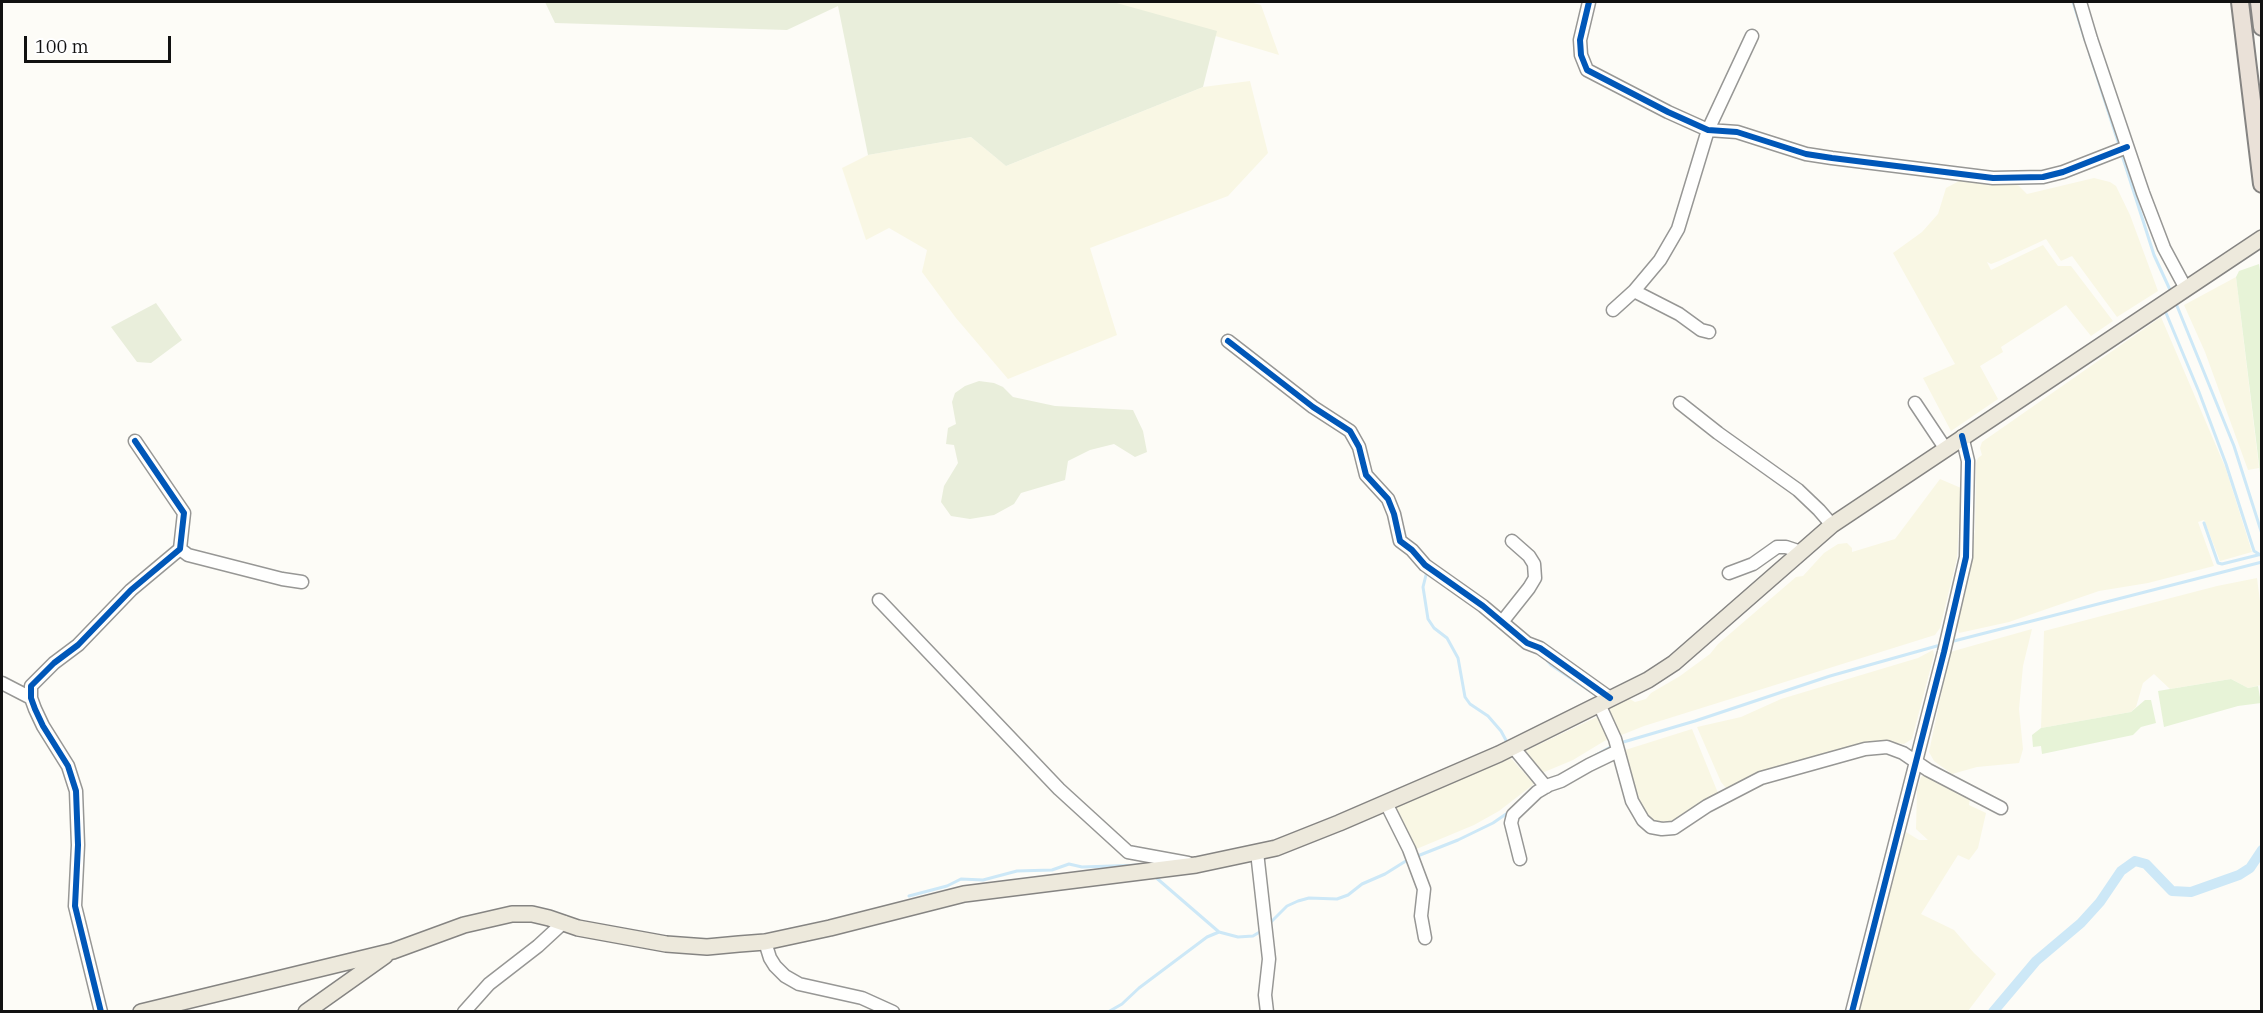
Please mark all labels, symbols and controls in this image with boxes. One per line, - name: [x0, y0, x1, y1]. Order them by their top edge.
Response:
- scale bar: [27, 24, 174, 62]
- text: 100 m: [35, 35, 89, 58]

